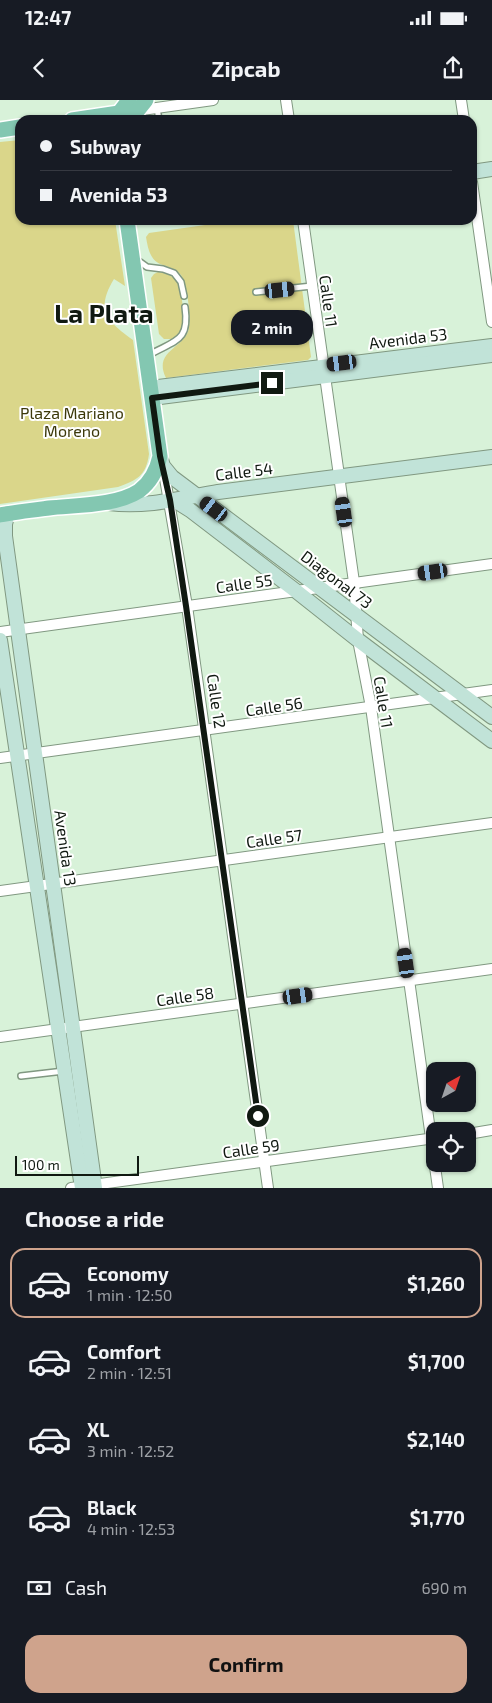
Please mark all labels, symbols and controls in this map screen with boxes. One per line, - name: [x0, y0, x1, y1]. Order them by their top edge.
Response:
- text: 12:47: [25, 6, 71, 29]
- icon: back: [25, 54, 53, 82]
- icon: share: [439, 54, 467, 82]
- text: Zipcab: [212, 55, 280, 81]
- text: Subway: [70, 135, 141, 158]
- text: Avenida 53: [70, 183, 168, 206]
- street label: Calle 11: [316, 274, 342, 328]
- car: [264, 281, 295, 299]
- district label: La Plata: [54, 297, 154, 328]
- callout: 2 min: [231, 310, 313, 346]
- text: 2 min: [252, 318, 292, 337]
- street label: Avenida 53: [368, 324, 448, 352]
- car: [326, 354, 357, 372]
- route end: [261, 372, 283, 394]
- park label: Plaza Mariano Moreno: [20, 403, 124, 440]
- street label: Calle 54: [214, 458, 274, 484]
- car: [197, 494, 230, 524]
- car: [334, 496, 353, 528]
- street label: Diagonal 73: [298, 546, 376, 612]
- car: [417, 562, 448, 582]
- street label: Calle 55: [215, 570, 273, 596]
- street label: Calle 12: [204, 672, 230, 730]
- street label: Calle 11: [371, 675, 397, 729]
- street label: Calle 56: [244, 693, 304, 719]
- street label: Avenida 13: [51, 809, 81, 887]
- street label: Calle 57: [245, 825, 303, 851]
- car: [396, 947, 415, 979]
- street label: Calle 58: [155, 983, 215, 1009]
- car: [282, 986, 313, 1006]
- north arrow: [426, 1062, 476, 1112]
- map controls: [426, 1062, 476, 1172]
- route start: [247, 1105, 269, 1127]
- button: locate: [426, 1122, 476, 1172]
- street label: Calle 59: [221, 1135, 281, 1161]
- scale bar: [15, 1153, 139, 1176]
- text: 100 m: [22, 1156, 60, 1173]
- text: Choose a ride: [25, 1205, 164, 1231]
- icon: car: [27, 1261, 72, 1306]
- text: Economy: [87, 1262, 169, 1285]
- text: $1,260: [407, 1272, 465, 1295]
- text: 1 min · 12:50: [87, 1285, 173, 1304]
- icon: car: [27, 1339, 72, 1384]
- text: Comfort: [87, 1340, 161, 1363]
- text: $1,700: [408, 1350, 465, 1373]
- text: 2 min · 12:51: [87, 1363, 172, 1382]
- icon: car: [27, 1417, 72, 1462]
- text: XL: [87, 1418, 109, 1441]
- text: $2,140: [407, 1428, 465, 1451]
- text: 3 min · 12:52: [87, 1441, 174, 1460]
- icon: car: [27, 1495, 72, 1540]
- text: Black: [87, 1496, 137, 1519]
- text: $1,770: [410, 1506, 465, 1529]
- text: 4 min · 12:53: [87, 1519, 175, 1538]
- icon: cash: [25, 1574, 53, 1602]
- text: Cash: [65, 1576, 107, 1599]
- text: 690 m: [421, 1578, 467, 1597]
- button: Confirm: [25, 1635, 467, 1693]

